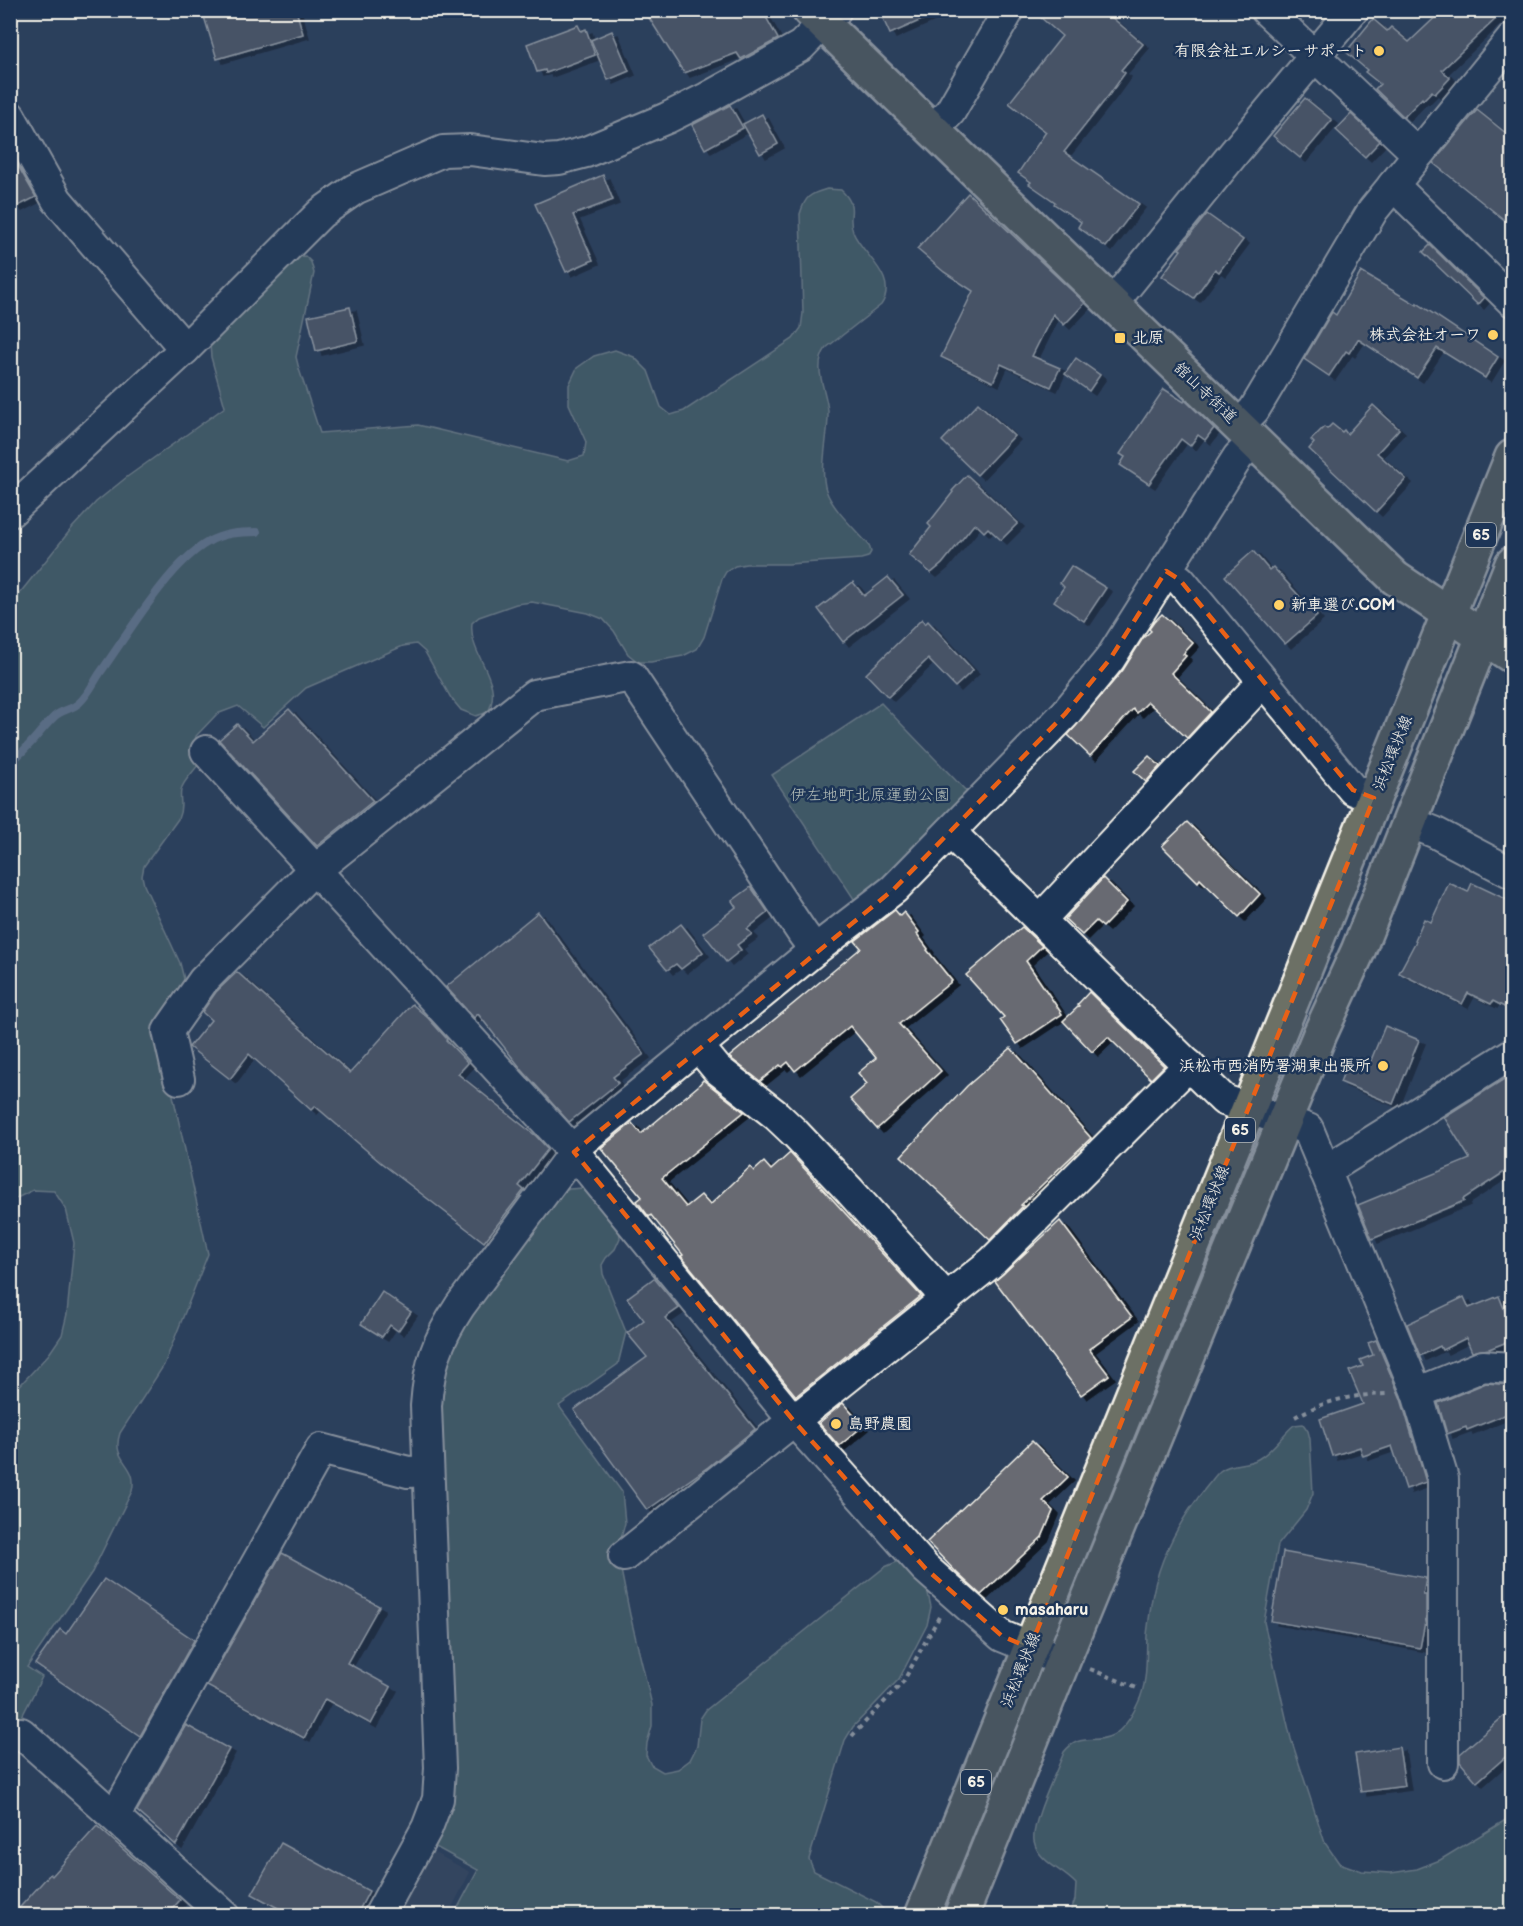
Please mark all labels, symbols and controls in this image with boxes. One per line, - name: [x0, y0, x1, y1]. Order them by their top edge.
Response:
- place label: 有限会社エルシーサポート: [1174, 42, 1367, 61]
- marker: 有限会社エルシーサポート: [1372, 44, 1386, 58]
- place label: 株式会社オーワ: [1369, 326, 1481, 345]
- marker: 株式会社オーワ: [1486, 328, 1500, 342]
- place label: 北原: [1132, 329, 1164, 348]
- marker: 北原: [1113, 331, 1127, 345]
- street label: 舘山寺街道: [1170, 358, 1240, 428]
- road number: 65: [1466, 523, 1496, 547]
- place label: 新車選び.COM: [1291, 596, 1395, 615]
- marker: 新車選び.COM: [1272, 598, 1286, 612]
- street label: 浜松環状線: [1369, 712, 1417, 794]
- park label: 伊左地町北原運動公園: [790, 786, 950, 805]
- place label: 浜松市西消防署湖東出張所: [1179, 1057, 1371, 1076]
- marker: 浜松市西消防署湖東出張所: [1376, 1059, 1390, 1073]
- road number: 65: [1225, 1118, 1255, 1142]
- street label: 浜松環状線: [1186, 1162, 1234, 1244]
- place label: 島野農園: [848, 1415, 912, 1434]
- marker: 島野農園: [829, 1417, 843, 1431]
- place label: masaharu: [1015, 1601, 1088, 1620]
- marker: masaharu: [996, 1603, 1010, 1617]
- street label: 浜松環状線: [997, 1629, 1045, 1711]
- road number: 65: [961, 1770, 991, 1794]

